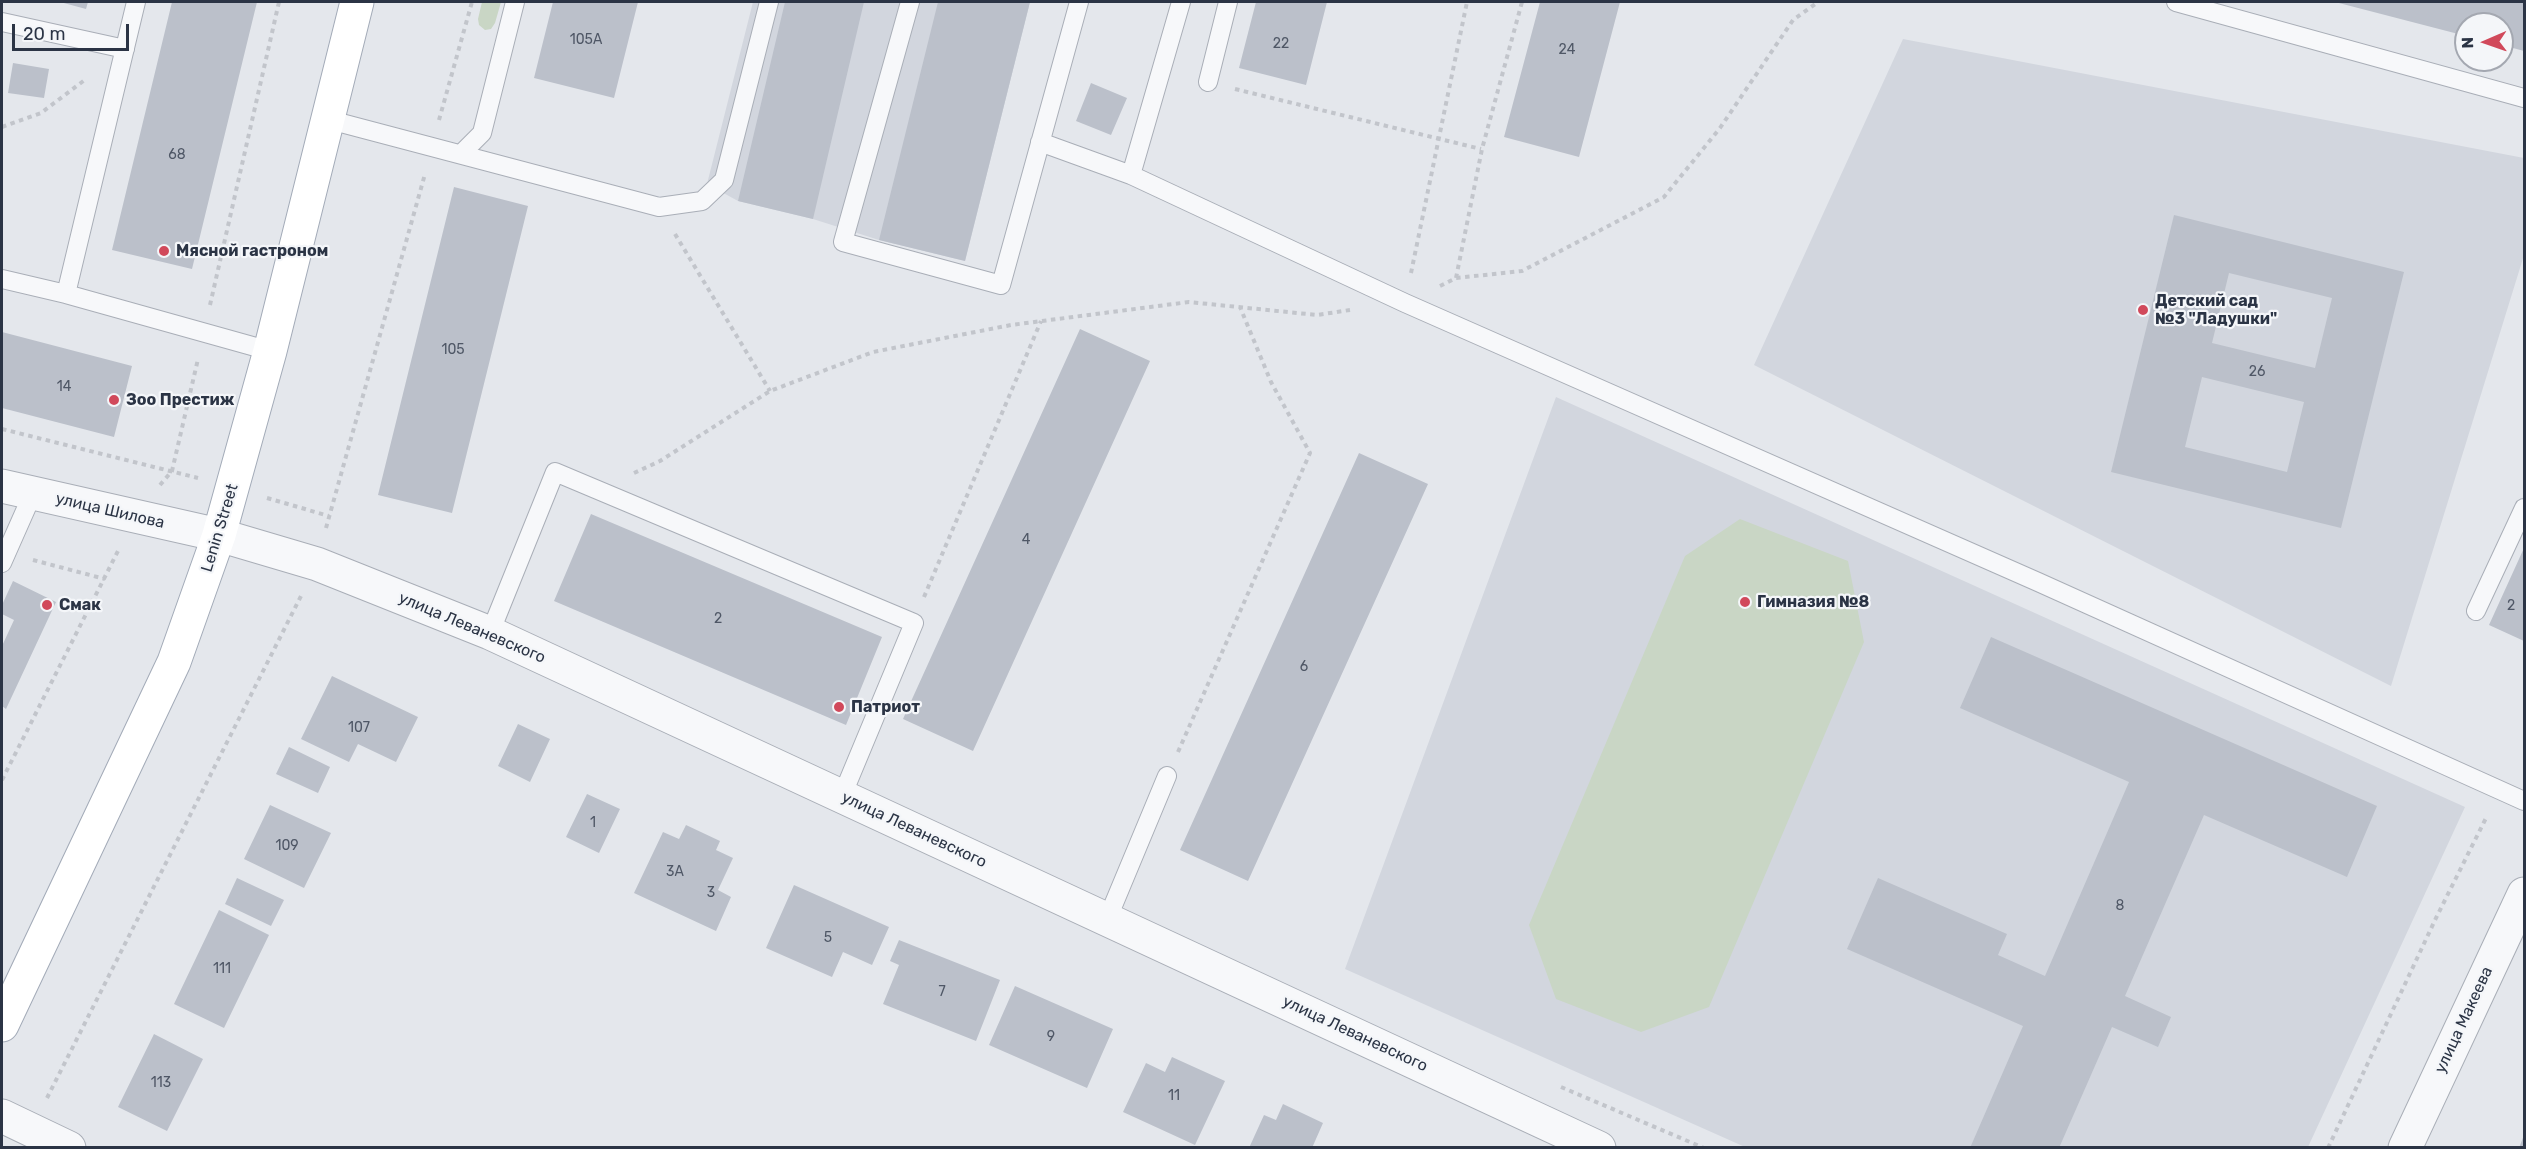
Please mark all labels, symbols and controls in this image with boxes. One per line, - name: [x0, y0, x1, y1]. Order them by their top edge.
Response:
- scale bar: [15, 12, 132, 50]
- north arrow: [2454, 12, 2514, 72]
- text: 20 m: [23, 23, 65, 45]
- house number: 105А: [570, 32, 602, 48]
- house number: 22: [1273, 36, 1289, 52]
- text: N: [2458, 36, 2477, 49]
- house number: 24: [1559, 42, 1575, 58]
- house number: 68: [168, 147, 186, 163]
- place label: Мясной гастроном: [176, 241, 328, 261]
- marker: Мясной гастроном: [157, 244, 171, 258]
- place label: Детский сад №3 "Ладушки": [2155, 291, 2277, 329]
- marker: Детский сад №3 "Ладушки": [2136, 303, 2150, 317]
- house number: 105: [441, 342, 465, 358]
- house number: 26: [2249, 364, 2265, 380]
- house number: 14: [57, 379, 71, 395]
- place label: Зоо Престиж: [126, 390, 234, 410]
- marker: Зоо Престиж: [107, 393, 121, 407]
- street label: Lenin Street: [197, 482, 243, 574]
- street label: улица Шилова: [54, 489, 166, 533]
- house number: 4: [1022, 532, 1030, 548]
- street label: улица Леваневского: [396, 588, 548, 668]
- place label: Гимназия №8: [1757, 592, 1869, 612]
- place label: Смак: [59, 595, 101, 615]
- marker: Гимназия №8: [1738, 595, 1752, 609]
- marker: Смак: [40, 598, 54, 612]
- house number: 2: [2507, 598, 2515, 614]
- house number: 2: [714, 611, 722, 627]
- house number: 6: [1300, 659, 1308, 675]
- place label: Патриот: [851, 697, 920, 717]
- marker: Патриот: [832, 700, 846, 714]
- house number: 107: [348, 720, 370, 736]
- street label: улица Леваневского: [838, 788, 990, 872]
- house number: 1: [590, 815, 596, 831]
- house number: 109: [275, 838, 299, 854]
- house number: 3А: [666, 864, 684, 880]
- house number: 3: [707, 885, 715, 901]
- house number: 8: [2116, 898, 2124, 914]
- house number: 5: [824, 930, 832, 946]
- house number: 111: [213, 961, 231, 977]
- street label: улица Макеева: [2431, 964, 2497, 1076]
- house number: 7: [938, 984, 946, 1000]
- street label: улица Леваневского: [1279, 992, 1431, 1076]
- house number: 9: [1047, 1029, 1055, 1045]
- house number: 113: [151, 1075, 171, 1091]
- house number: 11: [1168, 1088, 1180, 1104]

